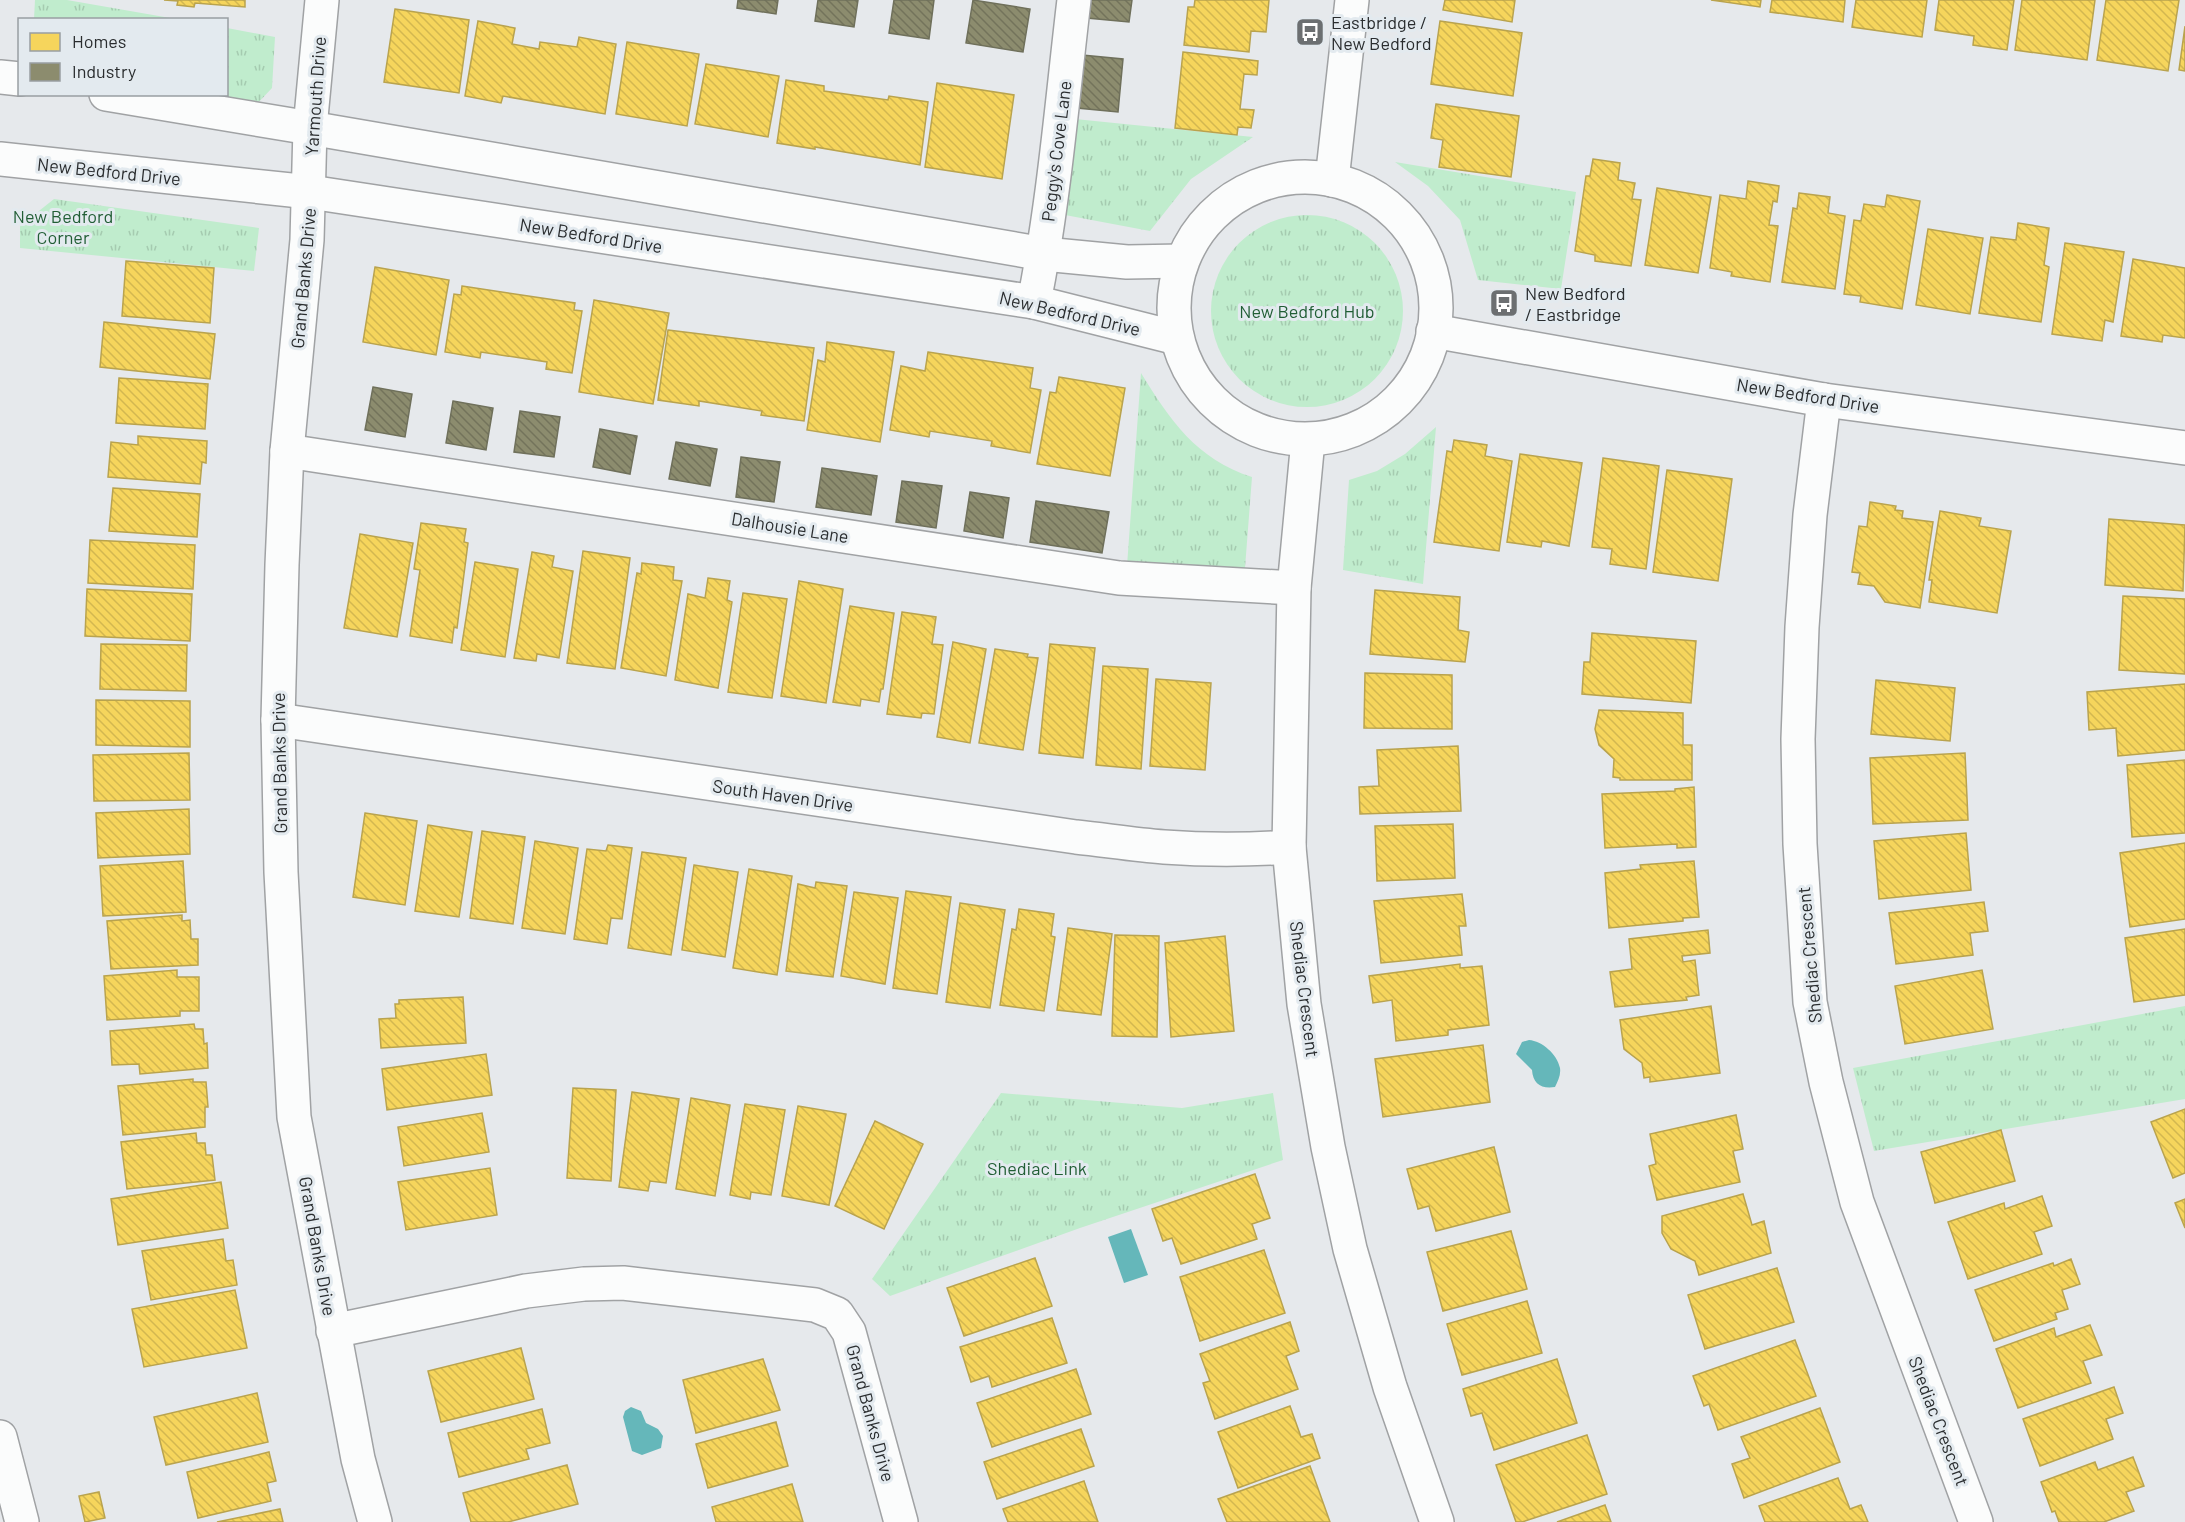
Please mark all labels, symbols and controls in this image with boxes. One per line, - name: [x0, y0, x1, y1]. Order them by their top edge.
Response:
- place label: Eastbridge / New Bedford: [1331, 11, 1431, 54]
- bus stop icon: Eastbridge / New Bedford: [1294, 16, 1326, 48]
- legend: [18, 18, 228, 96]
- text: Homes: [72, 30, 126, 52]
- street label: Yarmouth Drive: [300, 36, 330, 156]
- text: Industry: [72, 60, 136, 82]
- street label: Peggy's Cove Lane: [1036, 79, 1076, 223]
- street label: New Bedford Drive: [36, 153, 182, 189]
- park label: New Bedford Corner: [13, 205, 113, 248]
- street label: Grand Banks Drive: [286, 207, 320, 349]
- street label: New Bedford Drive: [518, 213, 664, 257]
- place label: New Bedford / Eastbridge: [1525, 282, 1625, 325]
- street label: New Bedford Drive: [997, 286, 1143, 340]
- bus stop icon: New Bedford / Eastbridge: [1488, 287, 1520, 319]
- park label: New Bedford Hub: [1239, 300, 1375, 322]
- street label: New Bedford Drive: [1735, 373, 1881, 417]
- street label: Dalhousie Lane: [730, 507, 850, 547]
- street label: Grand Banks Drive: [267, 692, 291, 834]
- street label: South Haven Drive: [711, 774, 855, 816]
- street label: Shediac Crescent: [1792, 886, 1826, 1024]
- street label: Shediac Crescent: [1286, 920, 1324, 1058]
- park label: Shediac Link: [987, 1157, 1087, 1179]
- street label: Grand Banks Drive: [295, 1175, 341, 1317]
- street label: Grand Banks Drive: [842, 1342, 900, 1484]
- street label: Shediac Crescent: [1904, 1353, 1974, 1489]

